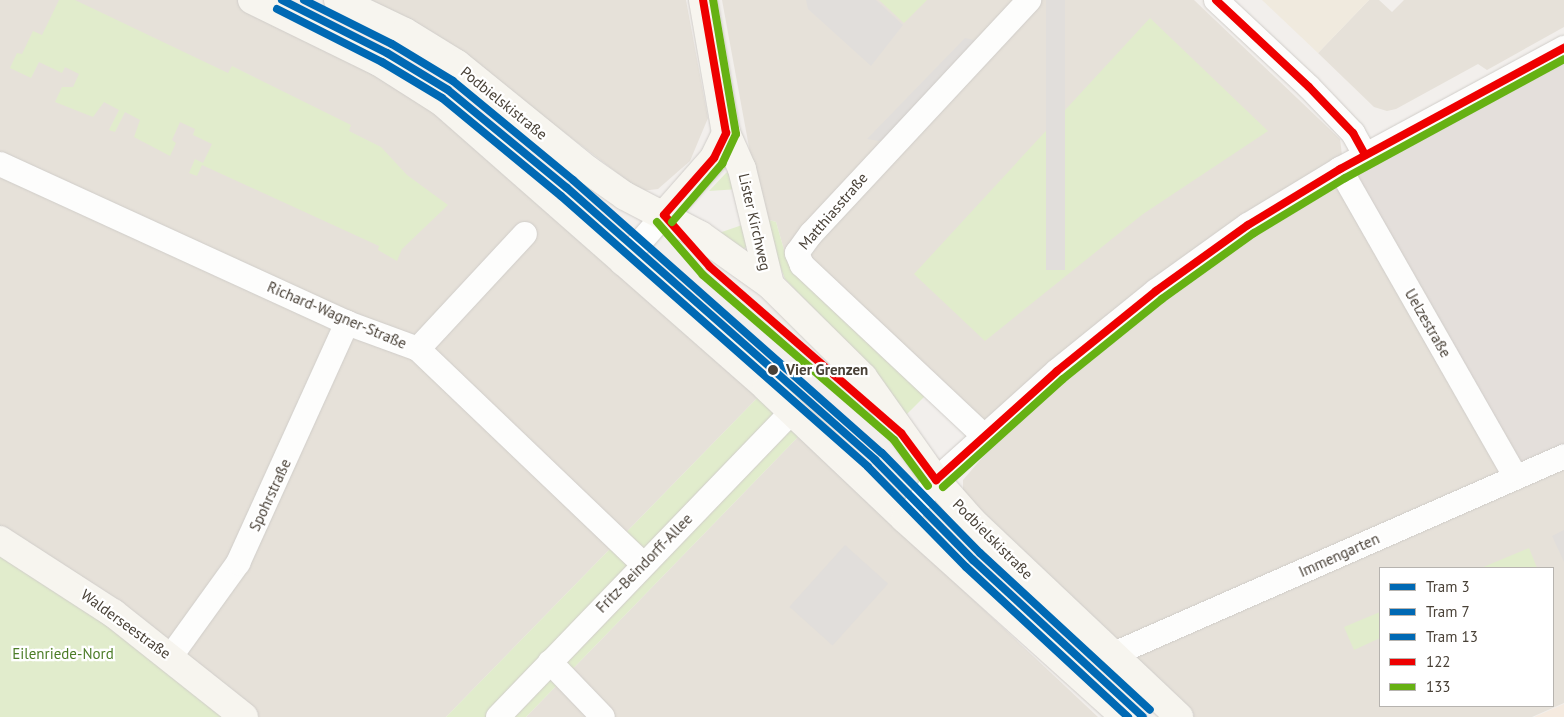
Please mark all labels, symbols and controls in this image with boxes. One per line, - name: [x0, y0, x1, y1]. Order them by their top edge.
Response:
- street label: Podbielskistraße: [457, 63, 551, 143]
- street label: Matthiasstraße: [795, 169, 871, 253]
- street label: Lister Kirchweg: [735, 172, 775, 272]
- street label: Richard-Wagner-Straße: [265, 277, 409, 353]
- street label: Uelzestraße: [1401, 285, 1455, 361]
- marker: Vier Grenzen: [764, 361, 782, 379]
- place label: Vier Grenzen: [786, 361, 868, 379]
- street label: Spohrstraße: [245, 456, 295, 534]
- street label: Podbielskistraße: [949, 495, 1037, 583]
- street label: Fritz-Beindorff-Allee: [592, 510, 696, 616]
- street label: Immengarten: [1296, 529, 1382, 581]
- legend: [1379, 567, 1554, 707]
- text: Tram 3: [1426, 577, 1470, 596]
- street label: Walderseestraße: [78, 585, 174, 663]
- text: Tram 7: [1426, 602, 1470, 621]
- text: Tram 13: [1426, 627, 1478, 646]
- park label: Eilenriede-Nord: [12, 645, 114, 663]
- text: 122: [1426, 652, 1451, 671]
- text: 133: [1426, 677, 1451, 696]

